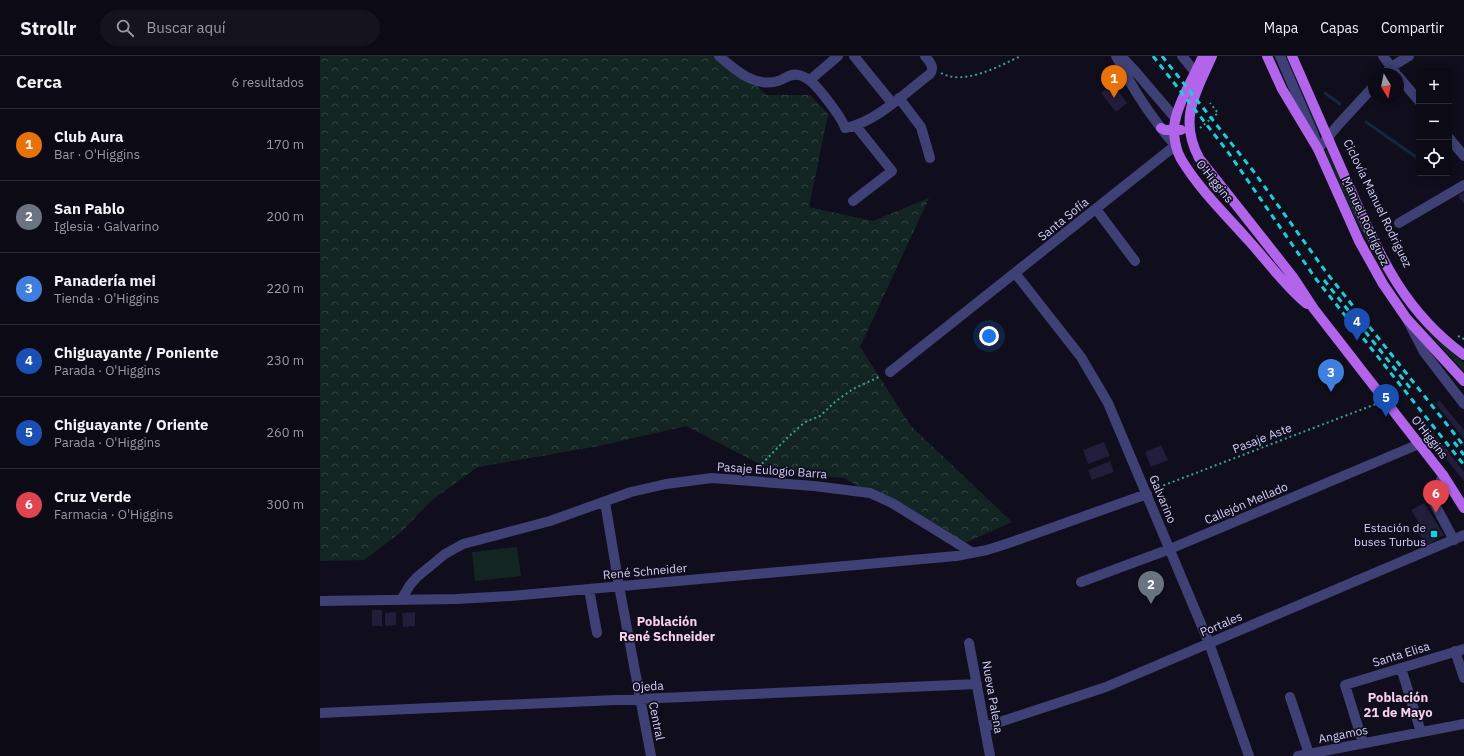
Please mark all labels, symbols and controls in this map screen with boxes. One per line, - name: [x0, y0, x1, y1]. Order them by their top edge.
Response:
- search box: [100, 10, 380, 46]
- text: Strollr: [20, 16, 76, 40]
- icon: search: [114, 17, 136, 39]
- text: Buscar aquí: [146, 18, 226, 37]
- text: Mapa: [1264, 19, 1298, 37]
- text: Capas: [1320, 19, 1359, 37]
- text: Compartir: [1381, 19, 1444, 37]
- pin: 1: [1101, 65, 1127, 98]
- north arrow: [1368, 68, 1404, 104]
- map controls: [1416, 68, 1452, 176]
- button: +: [1416, 68, 1452, 104]
- text: Cerca: [16, 71, 62, 93]
- text: 6 resultados: [231, 74, 304, 91]
- button: −: [1416, 104, 1452, 140]
- text: Club Aura: [54, 127, 124, 146]
- text: 1: [25, 136, 33, 153]
- text: 170 m: [266, 136, 304, 153]
- street label: Ciclovía Manuel Rodriguez: [1340, 136, 1416, 270]
- button: locate: [1416, 140, 1452, 176]
- text: Bar · O'Higgins: [54, 146, 140, 163]
- street label: O'Higgins: [1193, 156, 1237, 206]
- street label: Manuel Rodríguez: [1339, 174, 1393, 268]
- street label: Santa Sofía: [1035, 194, 1092, 244]
- text: San Pablo: [54, 199, 125, 218]
- text: 2: [25, 208, 33, 225]
- text: 200 m: [266, 208, 304, 225]
- text: Iglesia · Galvarino: [54, 218, 159, 235]
- text: Panadería mei: [54, 271, 156, 290]
- text: 3: [25, 280, 33, 297]
- text: 220 m: [266, 280, 304, 297]
- text: Tienda · O'Higgins: [54, 290, 159, 307]
- pin: 4: [1344, 308, 1370, 341]
- your location: [979, 326, 999, 346]
- text: Chiguayante / Poniente: [54, 343, 219, 362]
- text: 4: [25, 352, 33, 369]
- text: 230 m: [266, 352, 304, 369]
- pin: 3: [1318, 359, 1344, 392]
- text: Parada · O'Higgins: [54, 362, 161, 379]
- pin: 5: [1373, 384, 1399, 417]
- street label: O'Higgins: [1408, 412, 1452, 462]
- text: Chiguayante / Oriente: [54, 415, 208, 434]
- street label: Pasaje Aste: [1230, 420, 1294, 456]
- text: 5: [25, 424, 33, 441]
- text: 260 m: [266, 424, 304, 441]
- text: Parada · O'Higgins: [54, 434, 161, 451]
- street label: Pasaje Eulogio Barra: [716, 459, 828, 481]
- street label: Galvarino: [1146, 473, 1180, 526]
- street label: Callejón Mellado: [1202, 479, 1290, 527]
- pin: 6: [1423, 480, 1449, 513]
- text: Cruz Verde: [54, 487, 131, 506]
- text: 6: [25, 496, 33, 513]
- text: 300 m: [266, 496, 304, 513]
- text: Farmacia · O'Higgins: [54, 506, 173, 523]
- place label: Estación de buses Turbus: [1354, 520, 1426, 549]
- marker: Estación de buses Turbus: [1429, 529, 1439, 539]
- street label: René Schneider: [602, 560, 688, 582]
- pin: 2: [1138, 571, 1164, 604]
- street label: Portales: [1198, 608, 1245, 640]
- district label: Población René Schneider: [619, 613, 715, 645]
- street label: Santa Elisa: [1371, 638, 1432, 670]
- street label: Nueva Palena: [979, 660, 1007, 735]
- street label: Ojeda: [632, 678, 665, 694]
- district label: Población 21 de Mayo: [1363, 689, 1433, 721]
- street label: Central: [646, 700, 668, 742]
- street label: Angamos: [1317, 722, 1369, 746]

